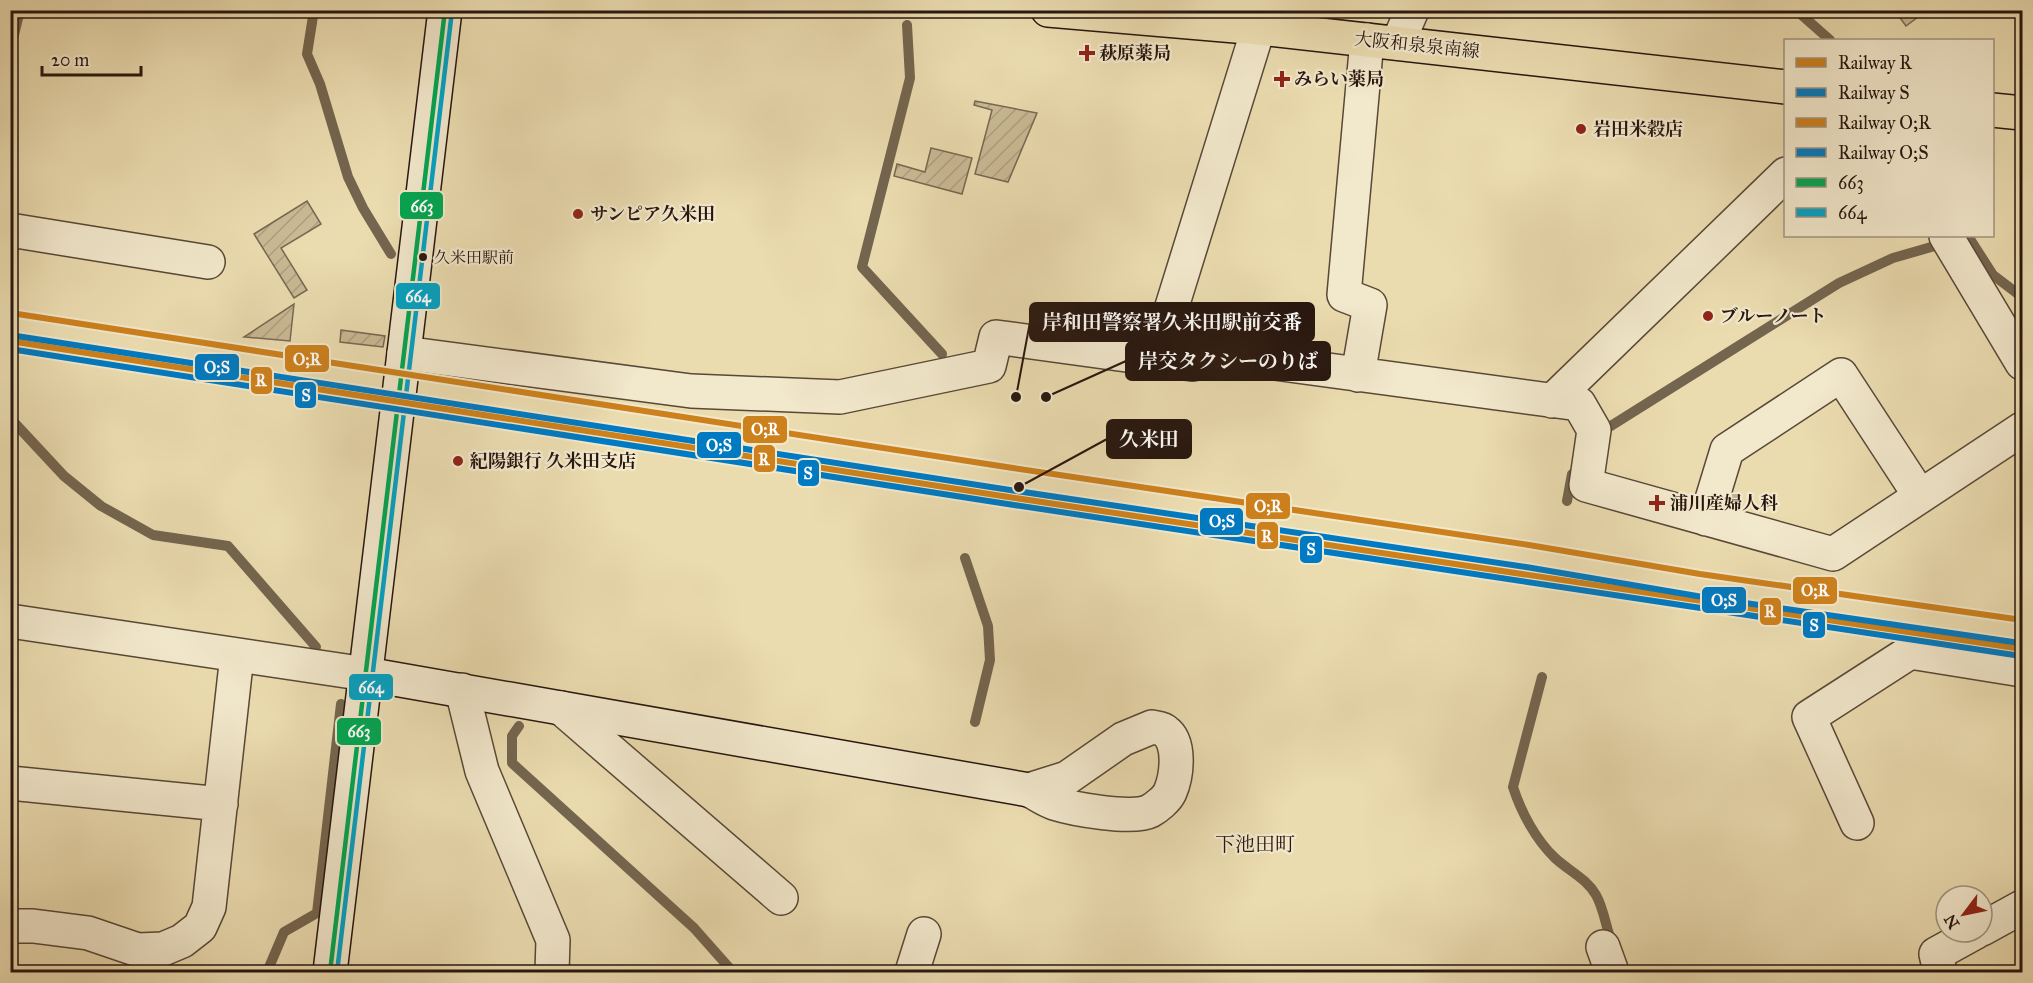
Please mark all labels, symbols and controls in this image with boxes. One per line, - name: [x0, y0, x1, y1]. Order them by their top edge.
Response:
- street label: 大阪和泉泉南線: [1353, 27, 1481, 63]
- scale bar: [42, 39, 141, 77]
- legend: [1784, 39, 1994, 237]
- place label: 萩原薬局: [1099, 42, 1171, 64]
- marker: 萩原薬局: [1080, 46, 1094, 60]
- text: 20 m: [51, 49, 89, 71]
- text: Railway R: [1838, 52, 1913, 74]
- place label: みらい薬局: [1294, 68, 1384, 90]
- marker: みらい薬局: [1275, 72, 1289, 86]
- text: Railway S: [1838, 82, 1910, 104]
- text: Railway O;R: [1838, 112, 1932, 134]
- place label: 岩田米穀店: [1593, 118, 1683, 140]
- marker: 岩田米穀店: [1574, 122, 1588, 136]
- text: Railway O;S: [1838, 142, 1928, 164]
- text: 663: [1838, 172, 1864, 194]
- line badge: 663: [399, 191, 444, 220]
- text: 663: [411, 197, 433, 217]
- text: 664: [1838, 202, 1867, 224]
- place label: サンピア久米田: [590, 203, 715, 225]
- marker: サンピア久米田: [571, 207, 585, 221]
- place label: 久米田駅前: [434, 248, 514, 267]
- marker: 久米田駅前: [417, 251, 429, 263]
- line badge: 664: [395, 282, 441, 310]
- text: 664: [405, 287, 432, 307]
- callout: 岸和田警察署久米田駅前交番: [1030, 303, 1314, 341]
- place label: ブルーノート: [1720, 305, 1826, 327]
- marker: ブルーノート: [1701, 309, 1715, 323]
- text: 岸和田警察署久米田駅前交番: [1042, 310, 1302, 334]
- callout: 岸交タクシーのりば: [1126, 342, 1330, 380]
- line badge: O;R: [284, 344, 330, 373]
- text: 岸交タクシーのりば: [1138, 349, 1318, 373]
- text: O;R: [293, 350, 322, 369]
- line badge: O;S: [194, 353, 240, 381]
- text: O;S: [204, 358, 230, 377]
- line badge: R: [250, 366, 273, 395]
- text: R: [255, 371, 267, 390]
- line badge: S: [294, 381, 317, 409]
- text: S: [301, 386, 311, 405]
- line badge: O;R: [742, 415, 788, 444]
- text: O;R: [751, 420, 780, 439]
- callout: 久米田: [1107, 420, 1191, 458]
- text: 久米田: [1119, 427, 1179, 451]
- line badge: O;S: [696, 431, 742, 459]
- text: O;S: [706, 436, 732, 455]
- line badge: R: [753, 444, 776, 473]
- place label: 紀陽銀行 久米田支店: [470, 450, 636, 472]
- text: R: [758, 450, 770, 469]
- marker: 紀陽銀行 久米田支店: [451, 454, 465, 468]
- line badge: S: [797, 459, 820, 487]
- text: S: [803, 464, 813, 483]
- line badge: O;R: [1245, 492, 1291, 520]
- place label: 浦川産婦人科: [1670, 492, 1778, 514]
- marker: 浦川産婦人科: [1648, 494, 1666, 512]
- text: O;R: [1254, 497, 1283, 516]
- line badge: O;S: [1199, 507, 1244, 536]
- text: O;S: [1209, 512, 1235, 531]
- line badge: R: [1256, 521, 1279, 550]
- text: R: [1261, 527, 1273, 546]
- line badge: S: [1299, 535, 1323, 564]
- text: S: [1306, 540, 1316, 559]
- line badge: O;R: [1792, 576, 1838, 605]
- text: O;R: [1801, 581, 1830, 600]
- line badge: O;S: [1701, 586, 1747, 614]
- text: O;S: [1711, 591, 1737, 610]
- line badge: R: [1759, 597, 1782, 626]
- text: R: [1764, 602, 1776, 621]
- line badge: S: [1802, 611, 1826, 639]
- text: S: [1809, 616, 1819, 635]
- line badge: 664: [348, 673, 394, 701]
- text: 664: [358, 678, 385, 698]
- line badge: 663: [336, 717, 382, 746]
- text: 663: [348, 722, 370, 742]
- district label: 下池田町: [1215, 832, 1295, 856]
- north arrow: [1934, 884, 1994, 944]
- text: N: [1940, 911, 1963, 932]

